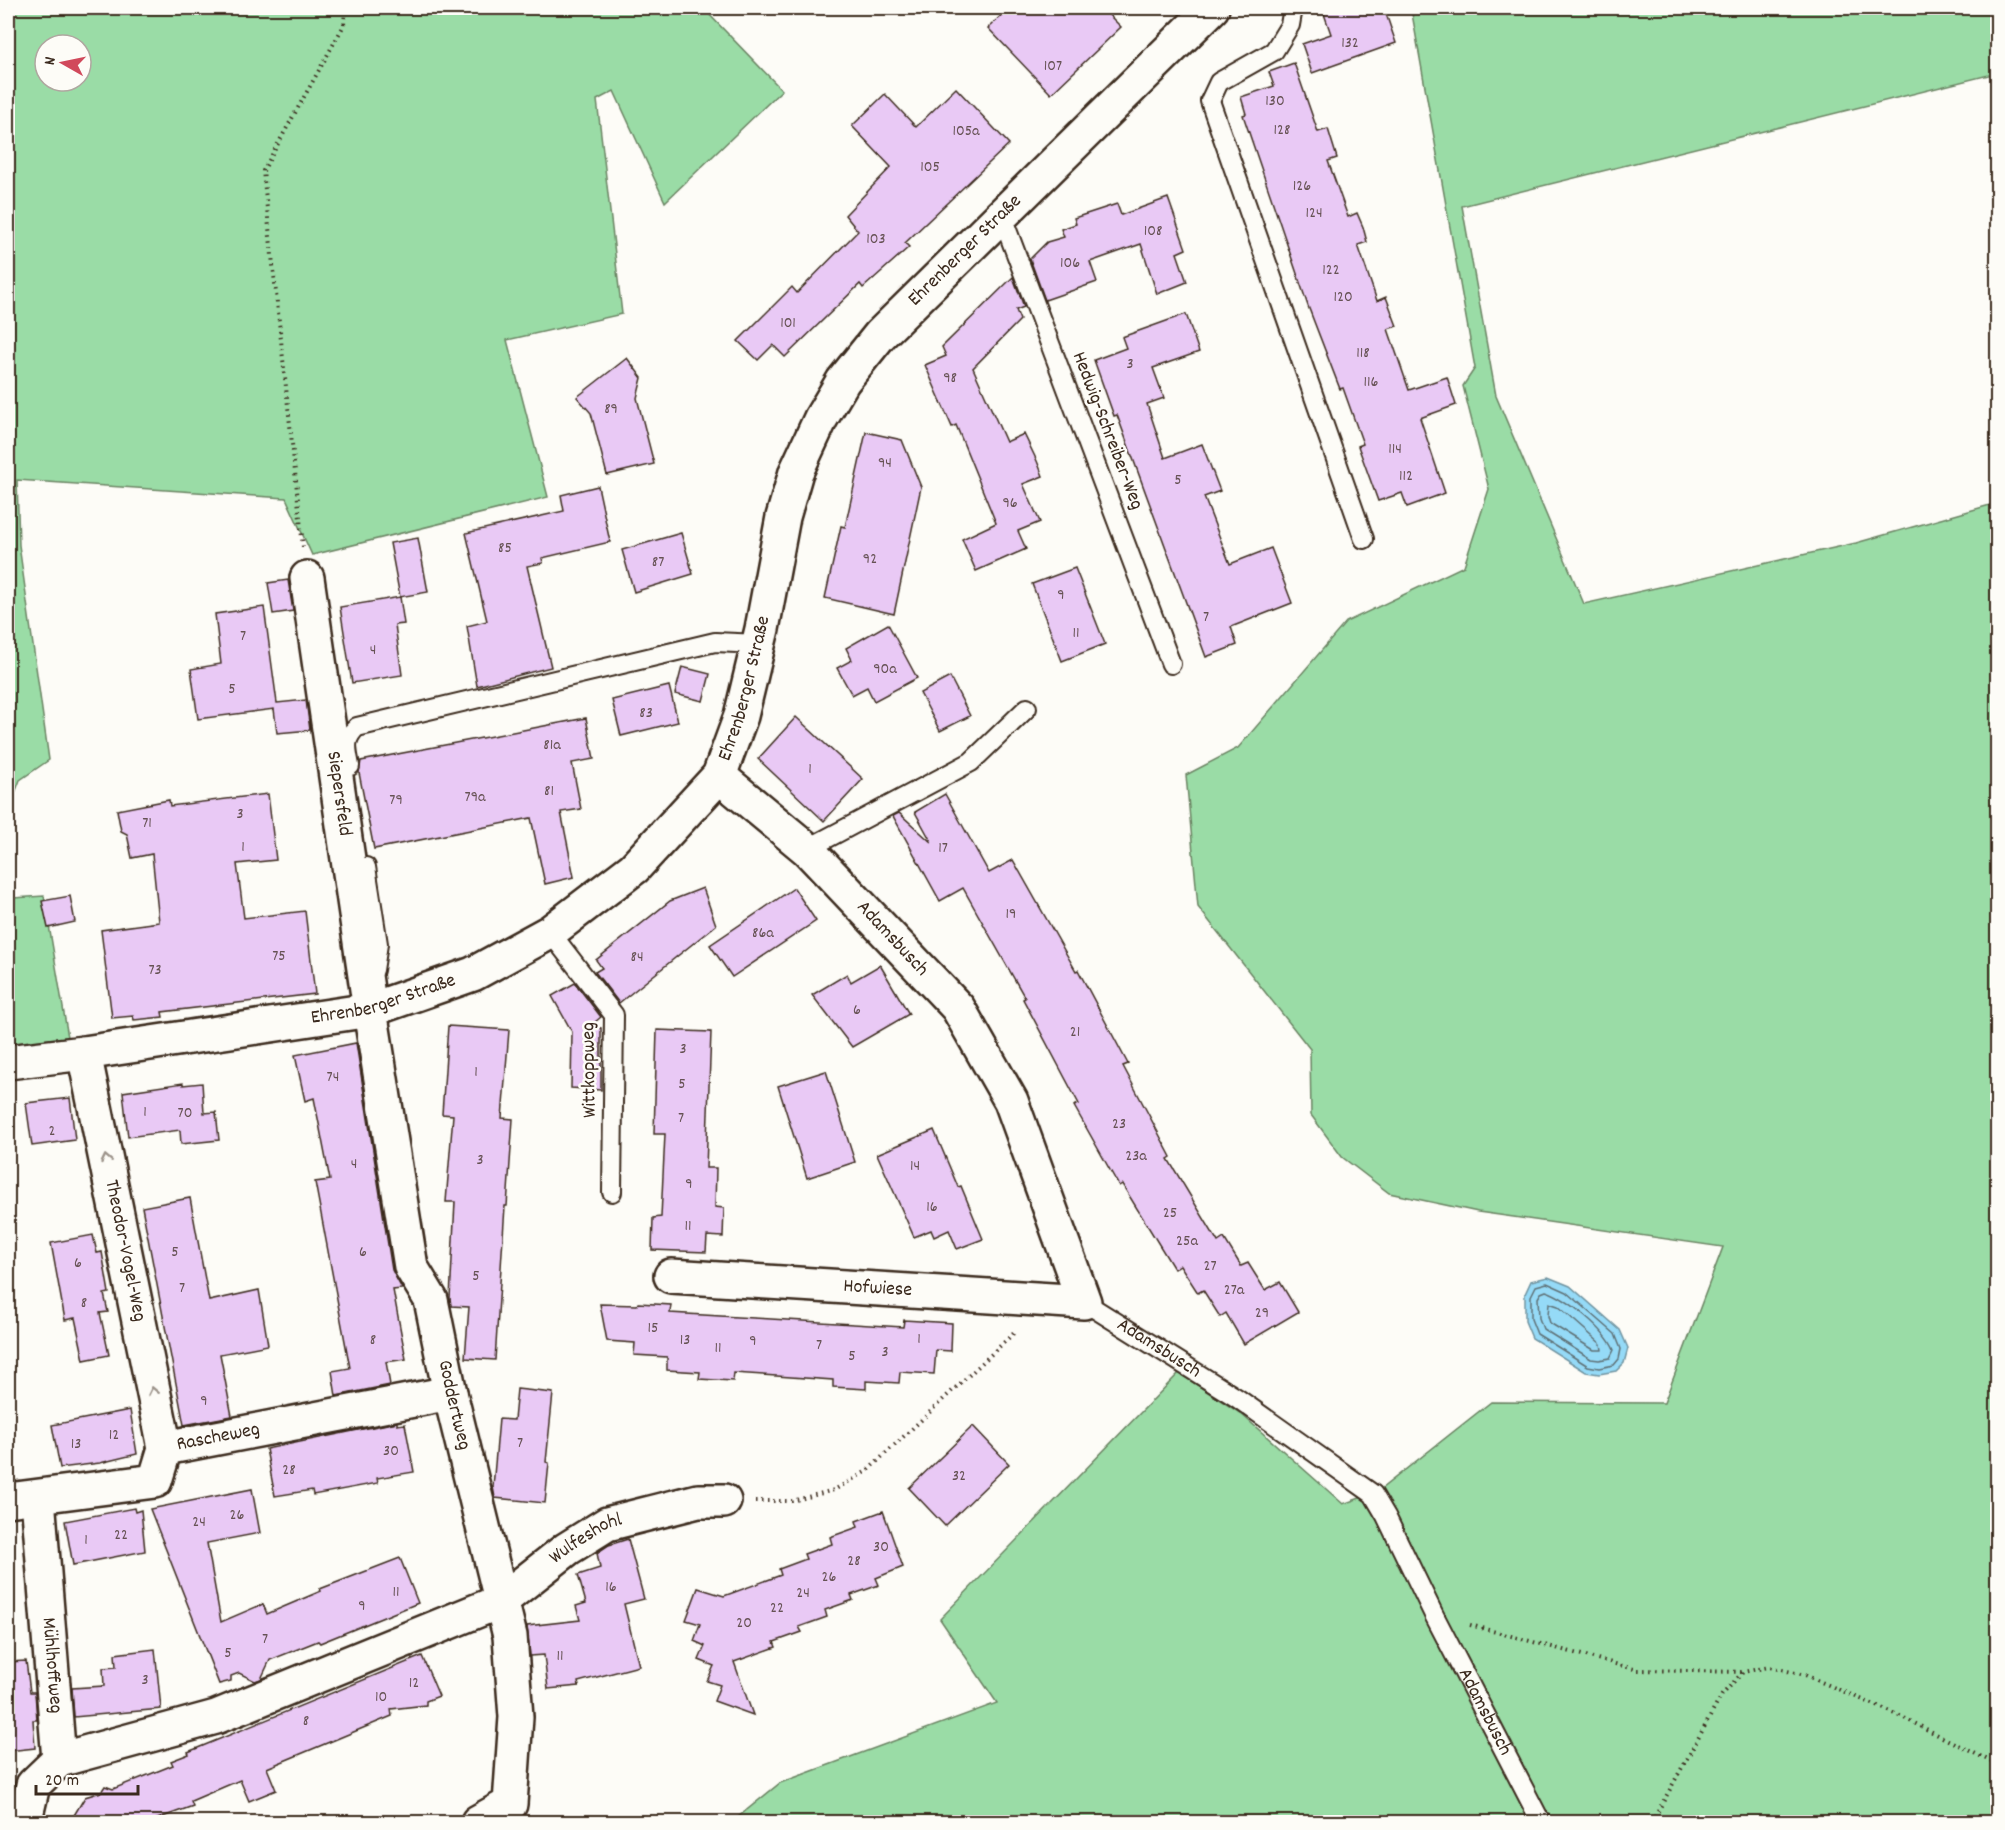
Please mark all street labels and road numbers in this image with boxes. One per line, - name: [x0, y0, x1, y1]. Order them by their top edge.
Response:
- street label: Ehrenberger Straße: [902, 188, 1029, 313]
- street label: Hedwig-Schreiber-Weg: [1064, 348, 1150, 514]
- street label: Ehrenberger Straße: [712, 613, 778, 765]
- street label: Siepersfeld: [318, 750, 358, 838]
- street label: Adamsbusch: [849, 895, 935, 983]
- street label: Ehrenberger Straße: [309, 967, 460, 1033]
- street label: Wittkoppweg: [575, 1022, 605, 1118]
- street label: Theodor-Vogel-Weg: [96, 1177, 153, 1324]
- street label: Hofwiese: [842, 1273, 913, 1305]
- street label: Adamsbusch: [1111, 1312, 1206, 1386]
- street label: Goddertweg: [430, 1358, 478, 1453]
- street label: Rascheweg: [174, 1416, 262, 1459]
- street label: Wulfeshohl: [544, 1507, 625, 1572]
- street label: Mühlhoffweg: [34, 1616, 69, 1715]
- street label: Adamsbusch: [1450, 1664, 1518, 1761]

